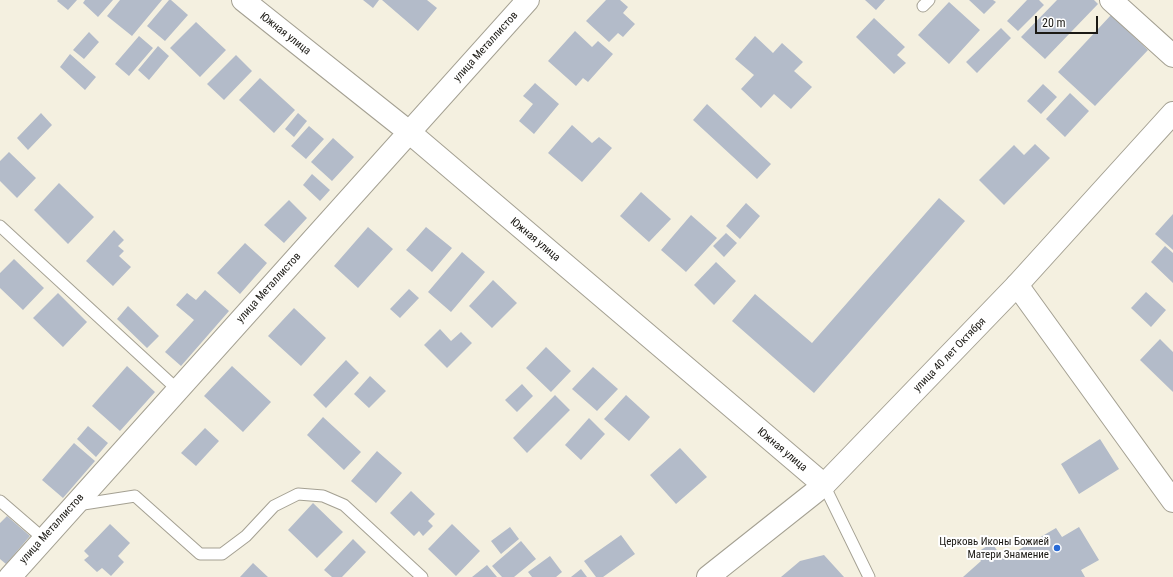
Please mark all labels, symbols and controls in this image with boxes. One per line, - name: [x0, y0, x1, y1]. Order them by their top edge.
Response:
- scale bar: [1037, 8, 1100, 34]
- street label: улица Металлистов: [451, 9, 521, 85]
- street label: Южная улица: [257, 10, 313, 58]
- text: 20 m: [1042, 16, 1066, 30]
- street label: Южная улица: [507, 215, 563, 265]
- street label: улица Металлистов: [234, 250, 304, 326]
- street label: улица 40 лет Октября: [911, 315, 989, 395]
- street label: Южная улица: [754, 425, 810, 475]
- street label: улица Металлистов: [17, 491, 87, 567]
- place label: Церковь Иконы Божией Матери Знамение: [939, 535, 1049, 561]
- marker: Церковь Иконы Божией Матери Знамение: [1052, 543, 1062, 553]

